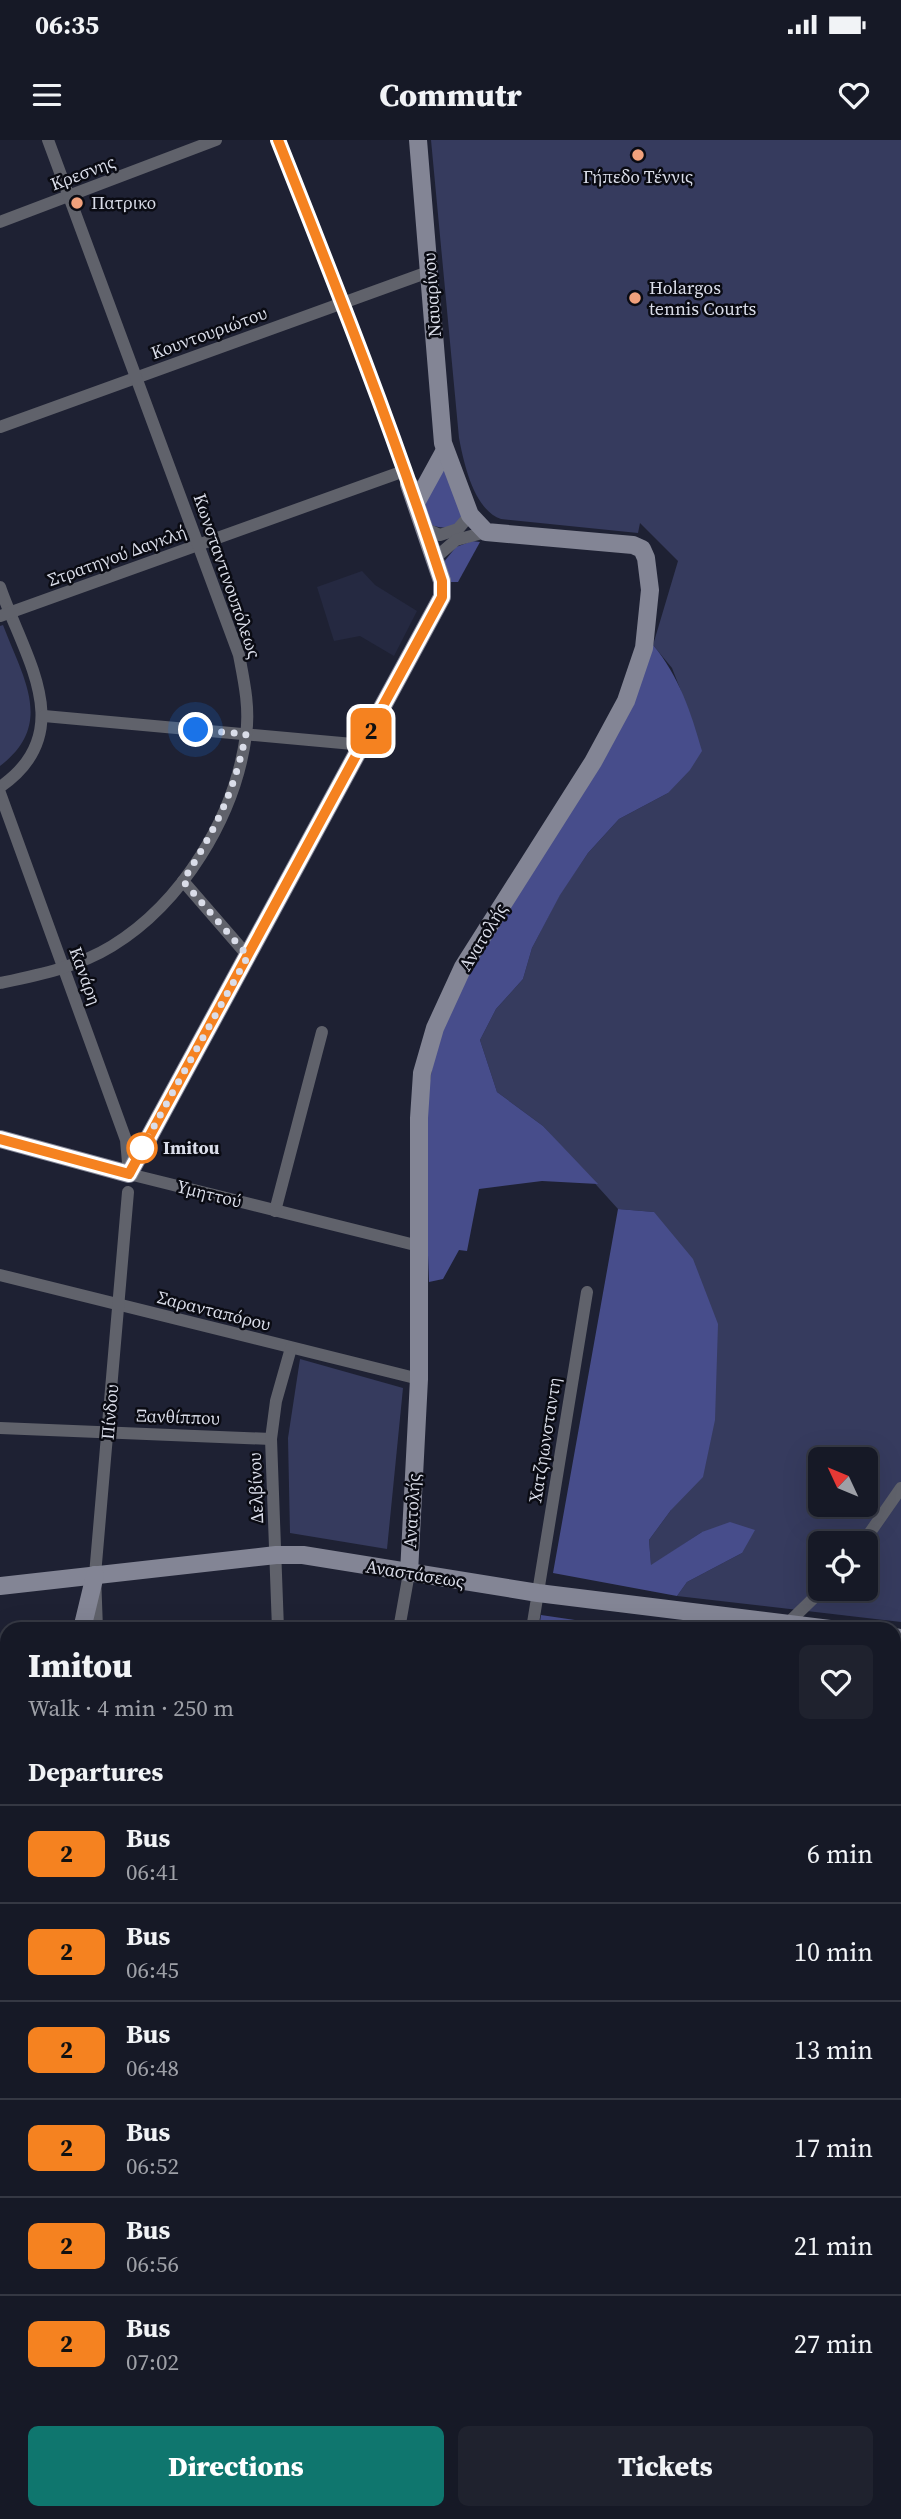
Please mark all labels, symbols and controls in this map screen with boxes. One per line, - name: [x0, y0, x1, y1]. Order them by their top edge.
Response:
- text: 06:35: [35, 7, 99, 43]
- text: Commutr: [379, 73, 522, 117]
- icon: menu: [28, 76, 66, 114]
- icon: heart: [835, 76, 873, 114]
- marker: Γήπεδο Τέννις: [630, 147, 646, 163]
- street label: Κρεσνης: [47, 149, 119, 196]
- place label: Γήπεδο Τέννις: [583, 164, 693, 189]
- place label: Πατρικο: [91, 190, 156, 215]
- marker: Πατρικο: [69, 195, 85, 211]
- street label: Ναυαρίνου: [416, 252, 447, 338]
- place label: Holargos tennis Courts: [649, 275, 757, 321]
- marker: Holargos tennis Courts: [627, 290, 643, 306]
- street label: Κουντουριώτου: [147, 300, 270, 365]
- street label: Κωνσταντινουπόλεως: [188, 490, 267, 662]
- street label: Στρατηγού Δαγκλή: [44, 519, 190, 592]
- line badge: 2: [348, 708, 394, 754]
- your location: [178, 712, 213, 747]
- text: 2: [364, 714, 378, 747]
- street label: Ανατολής: [453, 898, 513, 975]
- street label: Κανάρη: [63, 943, 107, 1008]
- marker: Imitou: [127, 1133, 157, 1163]
- place label: Imitou: [163, 1135, 219, 1160]
- street label: Υμηττού: [174, 1173, 244, 1214]
- street label: Σαρανταπόρου: [155, 1284, 273, 1337]
- street label: Χατζηωνσταντη: [522, 1375, 567, 1504]
- street label: Πίνδου: [95, 1383, 124, 1441]
- street label: Ξανθίππου: [136, 1403, 220, 1430]
- north arrow: [808, 1447, 878, 1517]
- map controls: [808, 1447, 878, 1601]
- street label: Δελβίνου: [242, 1452, 269, 1524]
- street label: Ανατολής: [397, 1473, 426, 1549]
- button: locate: [808, 1531, 878, 1601]
- street label: Αναστάσεως: [364, 1553, 466, 1594]
- text: Imitou: [28, 1643, 132, 1688]
- button: heart: [799, 1645, 873, 1719]
- text: Walk · 4 min · 250 m: [28, 1692, 234, 1724]
- text: Departures: [28, 1754, 163, 1790]
- text: Bus: [126, 1820, 170, 1856]
- text: 6 min: [807, 1836, 873, 1872]
- text: 2: [60, 1837, 73, 1870]
- text: 06:41: [126, 1856, 179, 1888]
- text: Bus: [126, 1918, 170, 1954]
- text: 10 min: [794, 1934, 873, 1970]
- text: 2: [60, 1935, 73, 1968]
- text: 06:45: [126, 1954, 179, 1986]
- text: Bus: [126, 2016, 170, 2052]
- text: 13 min: [794, 2032, 873, 2068]
- text: 2: [60, 2033, 73, 2066]
- text: 06:48: [126, 2052, 179, 2084]
- text: Bus: [126, 2114, 170, 2150]
- text: 17 min: [794, 2130, 873, 2166]
- text: 2: [60, 2131, 73, 2164]
- text: 06:52: [126, 2150, 179, 2182]
- text: Bus: [126, 2212, 170, 2248]
- text: 21 min: [794, 2228, 873, 2264]
- text: 2: [60, 2229, 73, 2262]
- text: 06:56: [126, 2248, 179, 2280]
- text: Bus: [126, 2310, 170, 2346]
- text: 27 min: [794, 2326, 873, 2362]
- text: 2: [60, 2327, 73, 2360]
- text: 07:02: [126, 2346, 179, 2378]
- button: Directions: [28, 2426, 444, 2506]
- button: Tickets: [458, 2426, 873, 2506]

